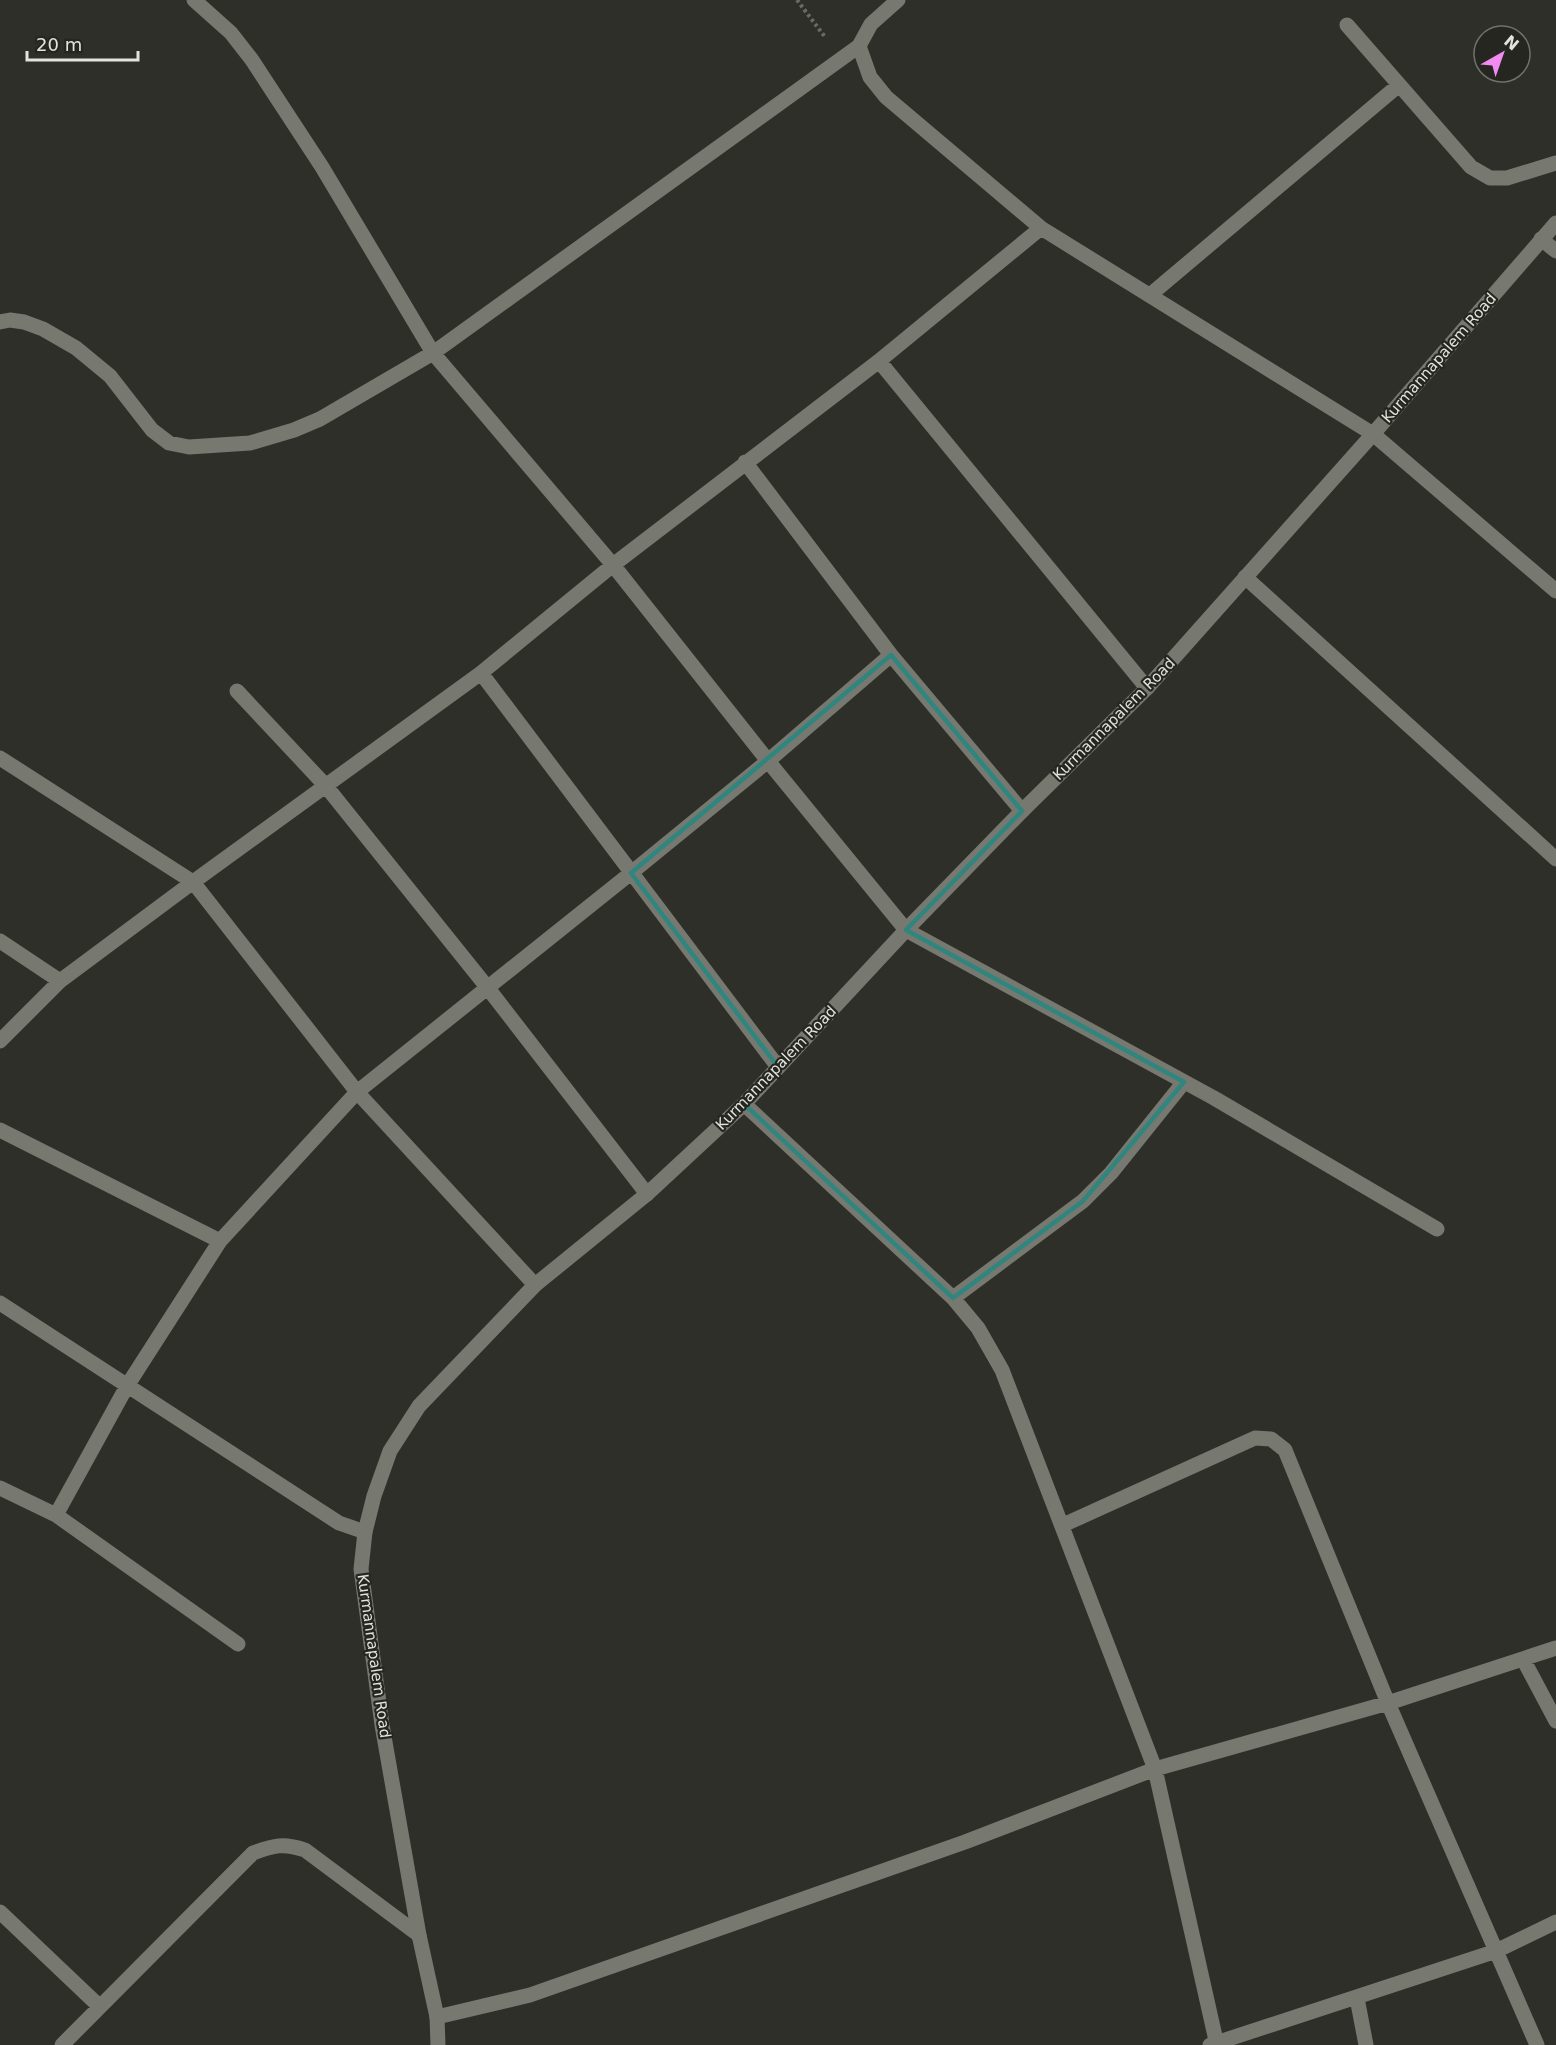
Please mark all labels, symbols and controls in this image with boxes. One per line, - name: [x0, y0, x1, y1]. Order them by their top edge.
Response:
- scale bar: [27, 24, 138, 62]
- north arrow: [1472, 24, 1532, 84]
- text: N: [1500, 31, 1523, 54]
- text: 20 m: [36, 34, 82, 55]
- street label: Kurmannapalem Road: [1378, 290, 1500, 426]
- street label: Kurmannapalem Road: [1049, 654, 1179, 784]
- street label: Kurmannapalem Road: [712, 1002, 840, 1134]
- street label: Kurmannapalem Road: [354, 1573, 394, 1739]

